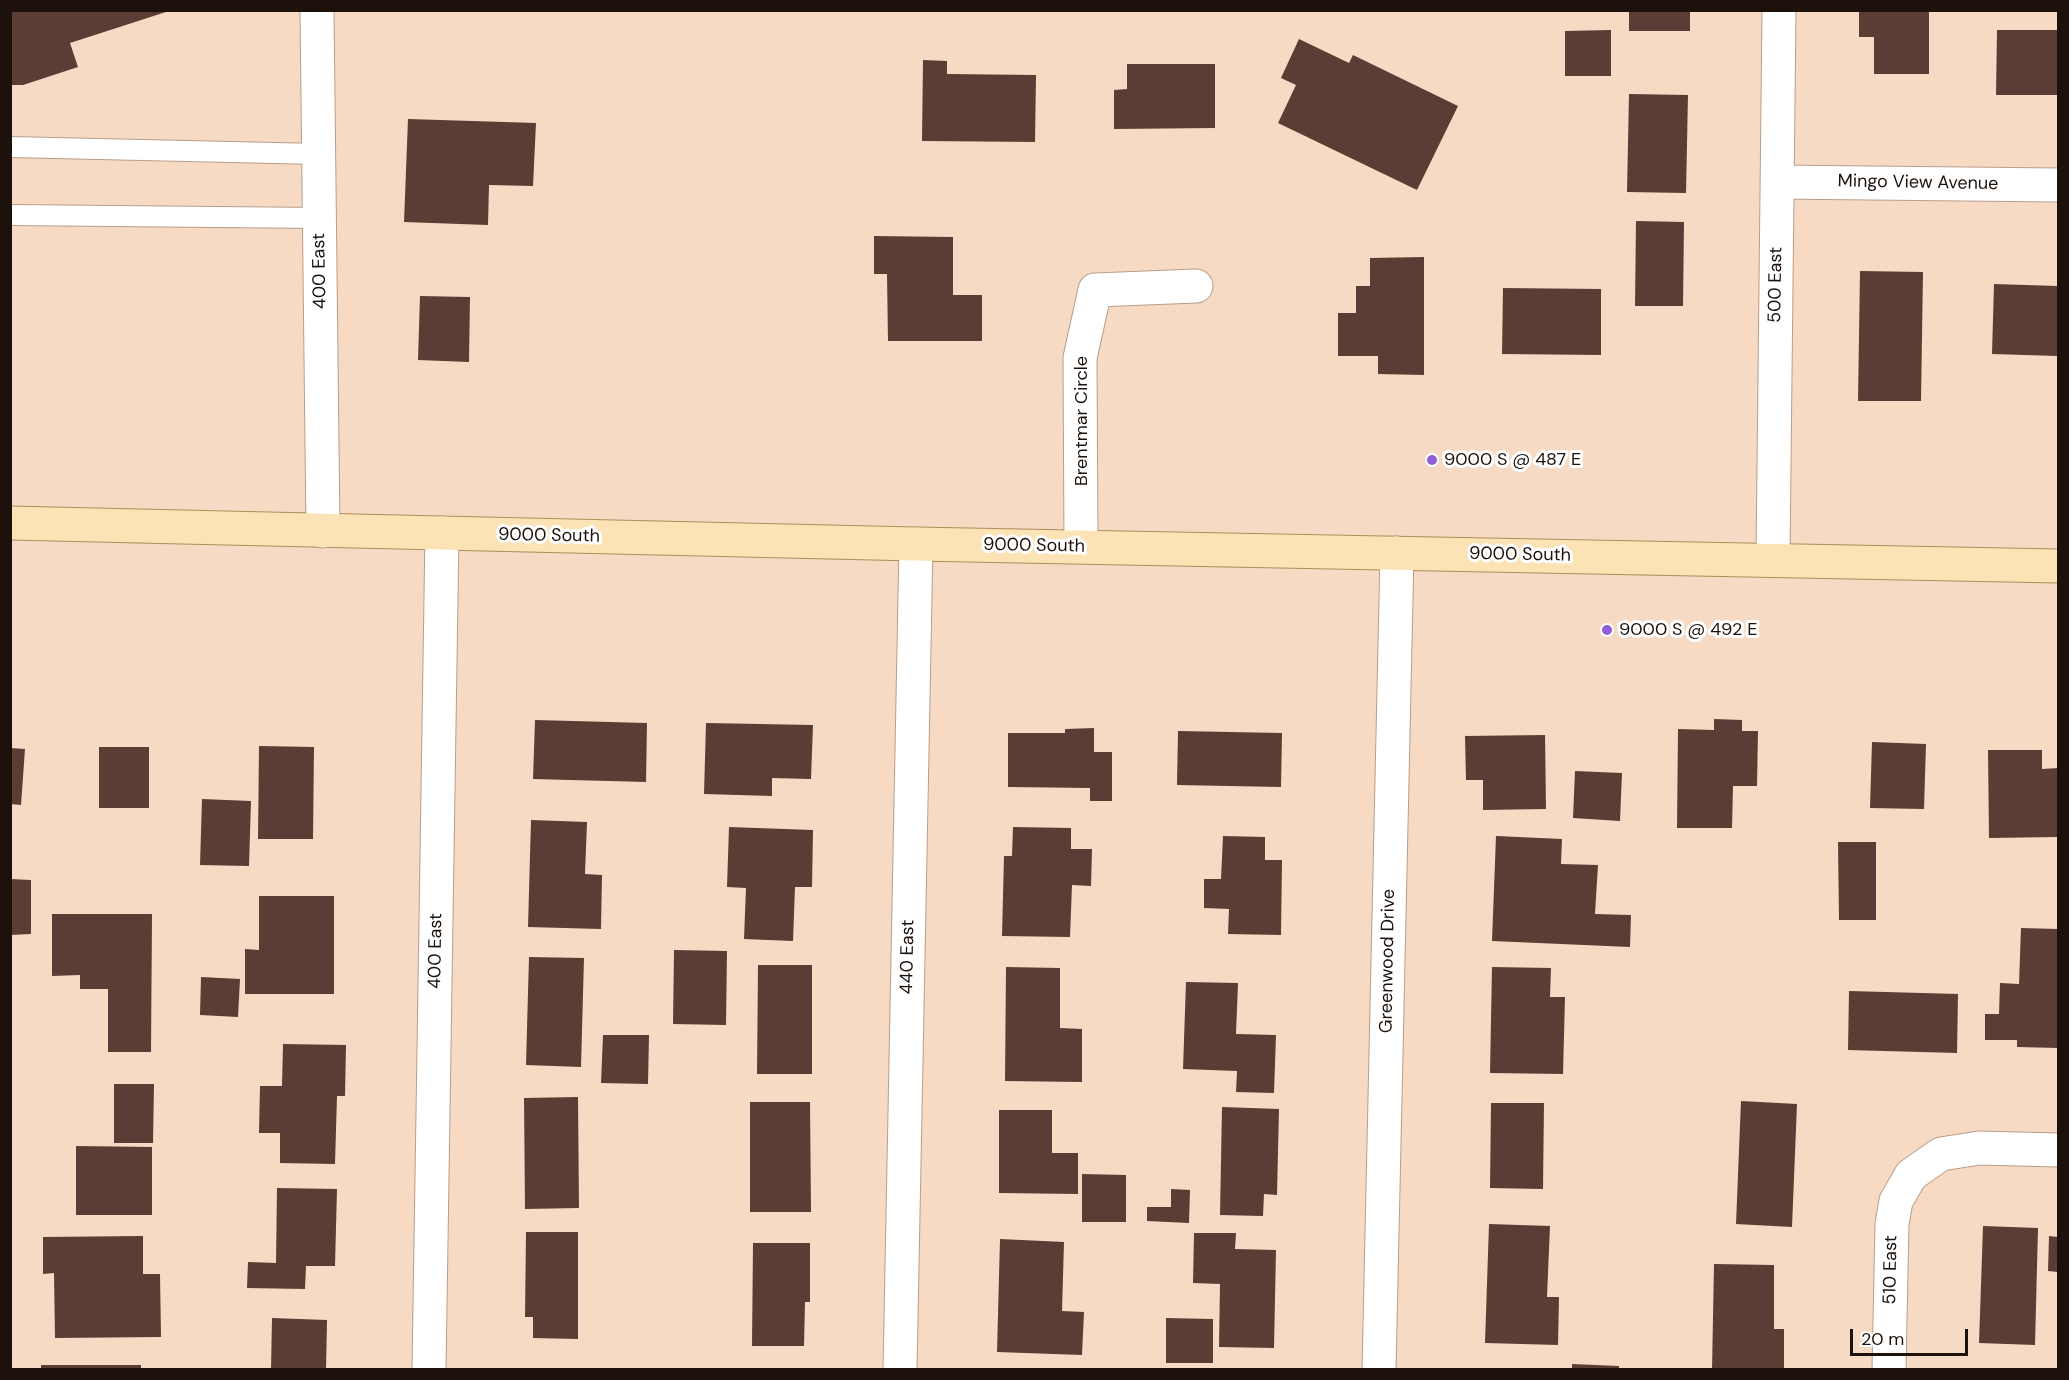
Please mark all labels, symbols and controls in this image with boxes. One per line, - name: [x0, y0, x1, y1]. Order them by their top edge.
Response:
- street label: Mingo View Avenue: [1837, 171, 1999, 195]
- street label: 400 East: [309, 233, 331, 309]
- street label: 500 East: [1765, 247, 1787, 323]
- street label: Brentmar Circle: [1071, 356, 1093, 486]
- place label: 9000 S @ 487 E: [1444, 449, 1581, 471]
- marker: 9000 S @ 487 E: [1425, 453, 1439, 467]
- street label: 9000 South: [498, 524, 600, 548]
- street label: 9000 South: [983, 534, 1085, 558]
- street label: 9000 South: [1469, 543, 1571, 567]
- place label: 9000 S @ 492 E: [1619, 619, 1757, 641]
- marker: 9000 S @ 492 E: [1600, 623, 1614, 637]
- street label: Greenwood Drive: [1376, 889, 1400, 1033]
- street label: 400 East: [425, 913, 447, 989]
- street label: 440 East: [897, 920, 919, 994]
- street label: 510 East: [1880, 1235, 1902, 1305]
- scale bar: [1853, 1317, 1972, 1355]
- text: 20 m: [1861, 1327, 1904, 1351]

